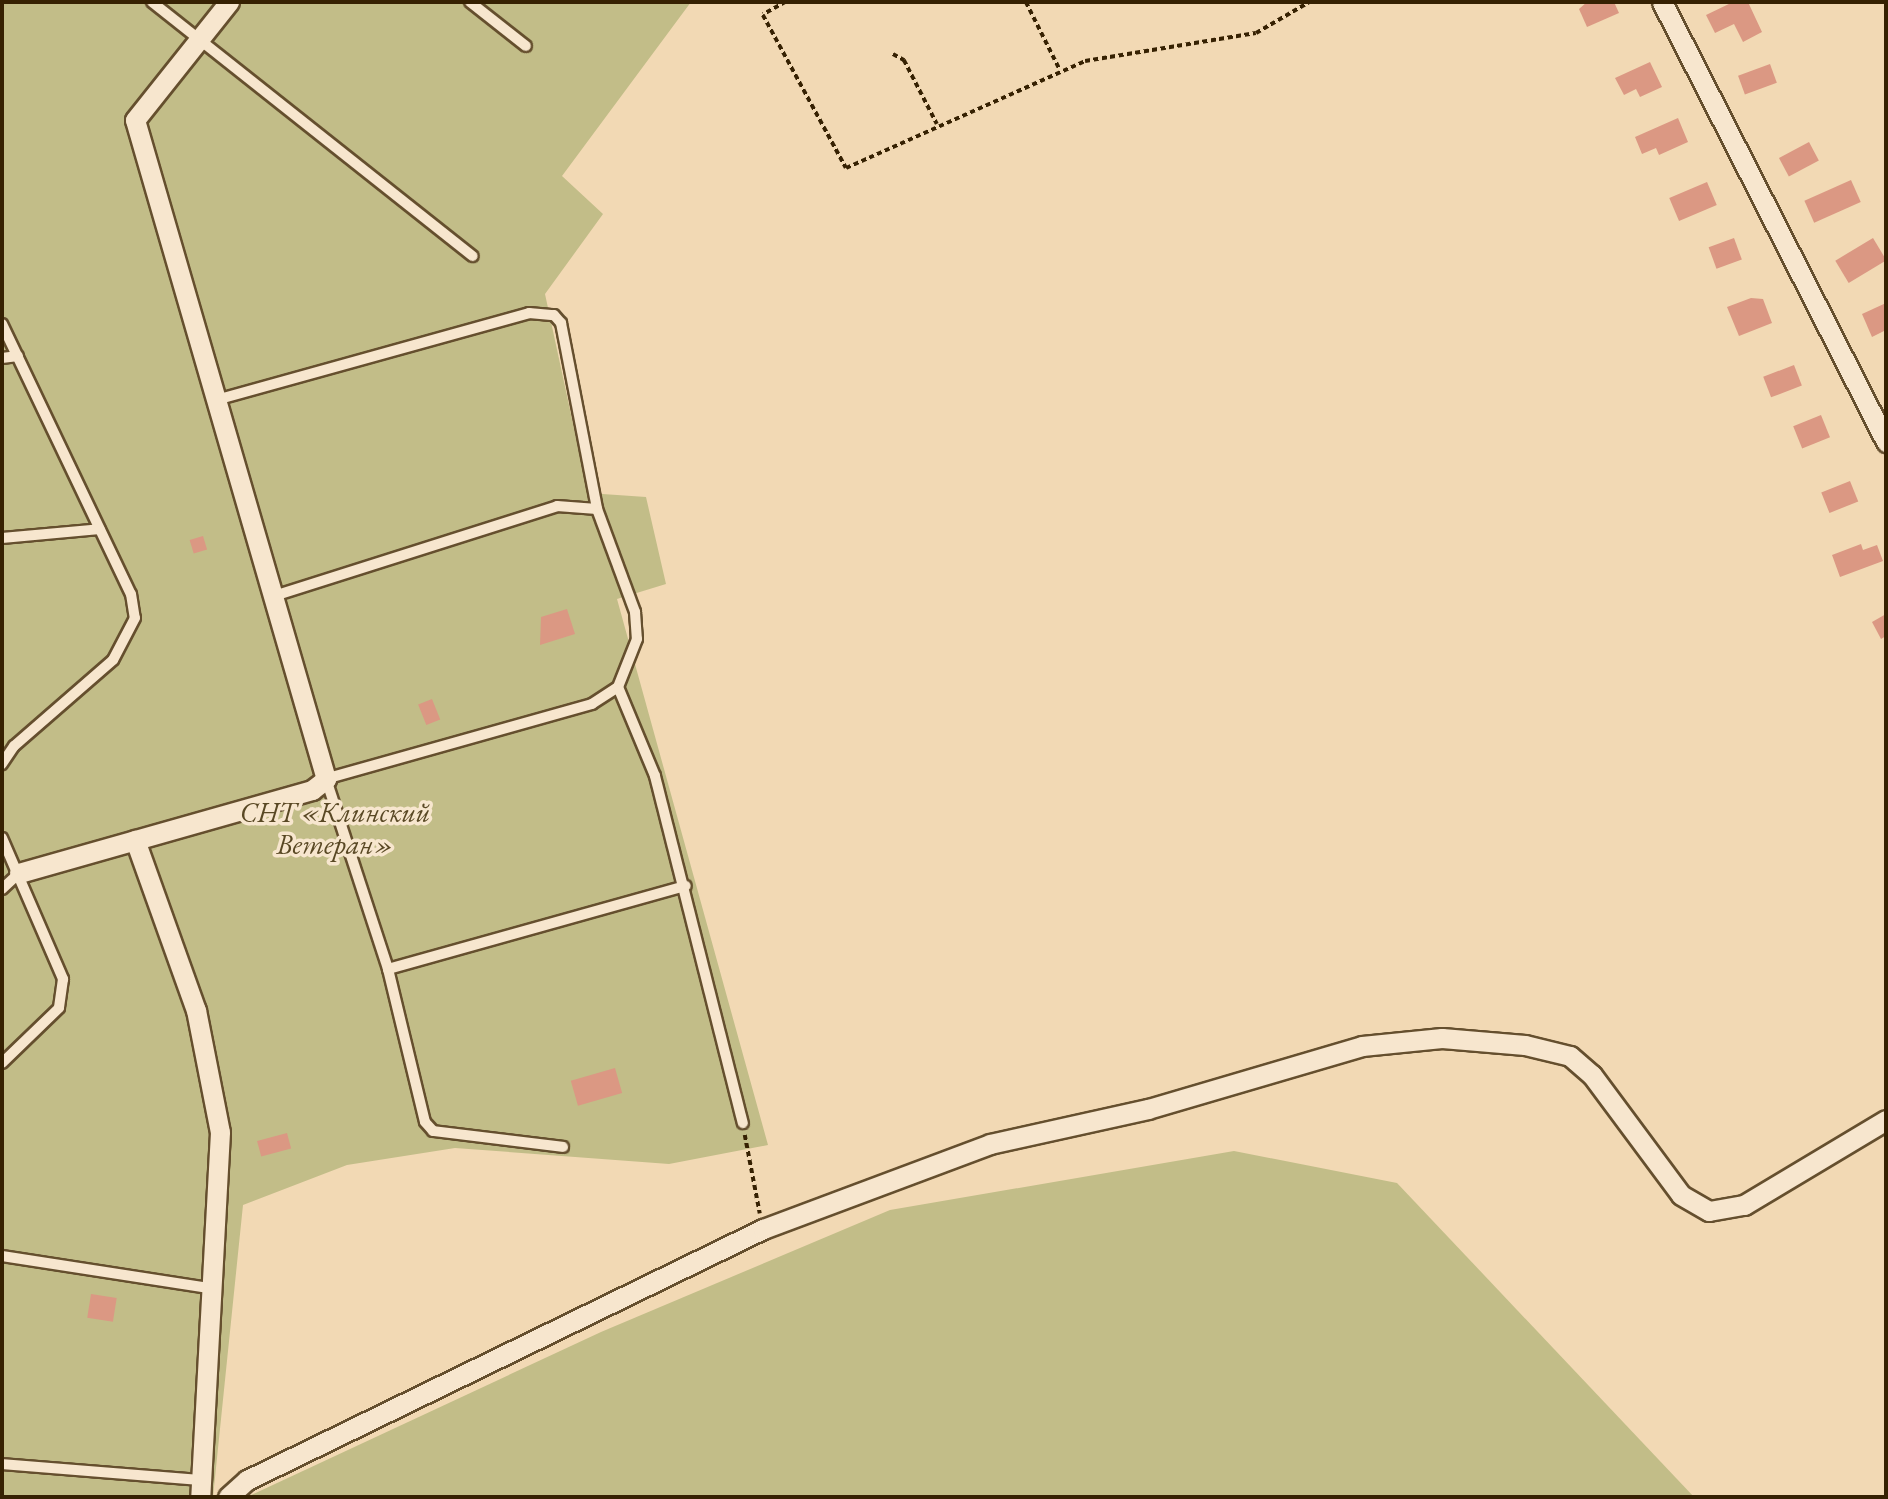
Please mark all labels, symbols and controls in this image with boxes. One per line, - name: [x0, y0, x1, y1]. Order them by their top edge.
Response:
- park label: СНТ «Клинский Ветеран»: [240, 795, 430, 861]

